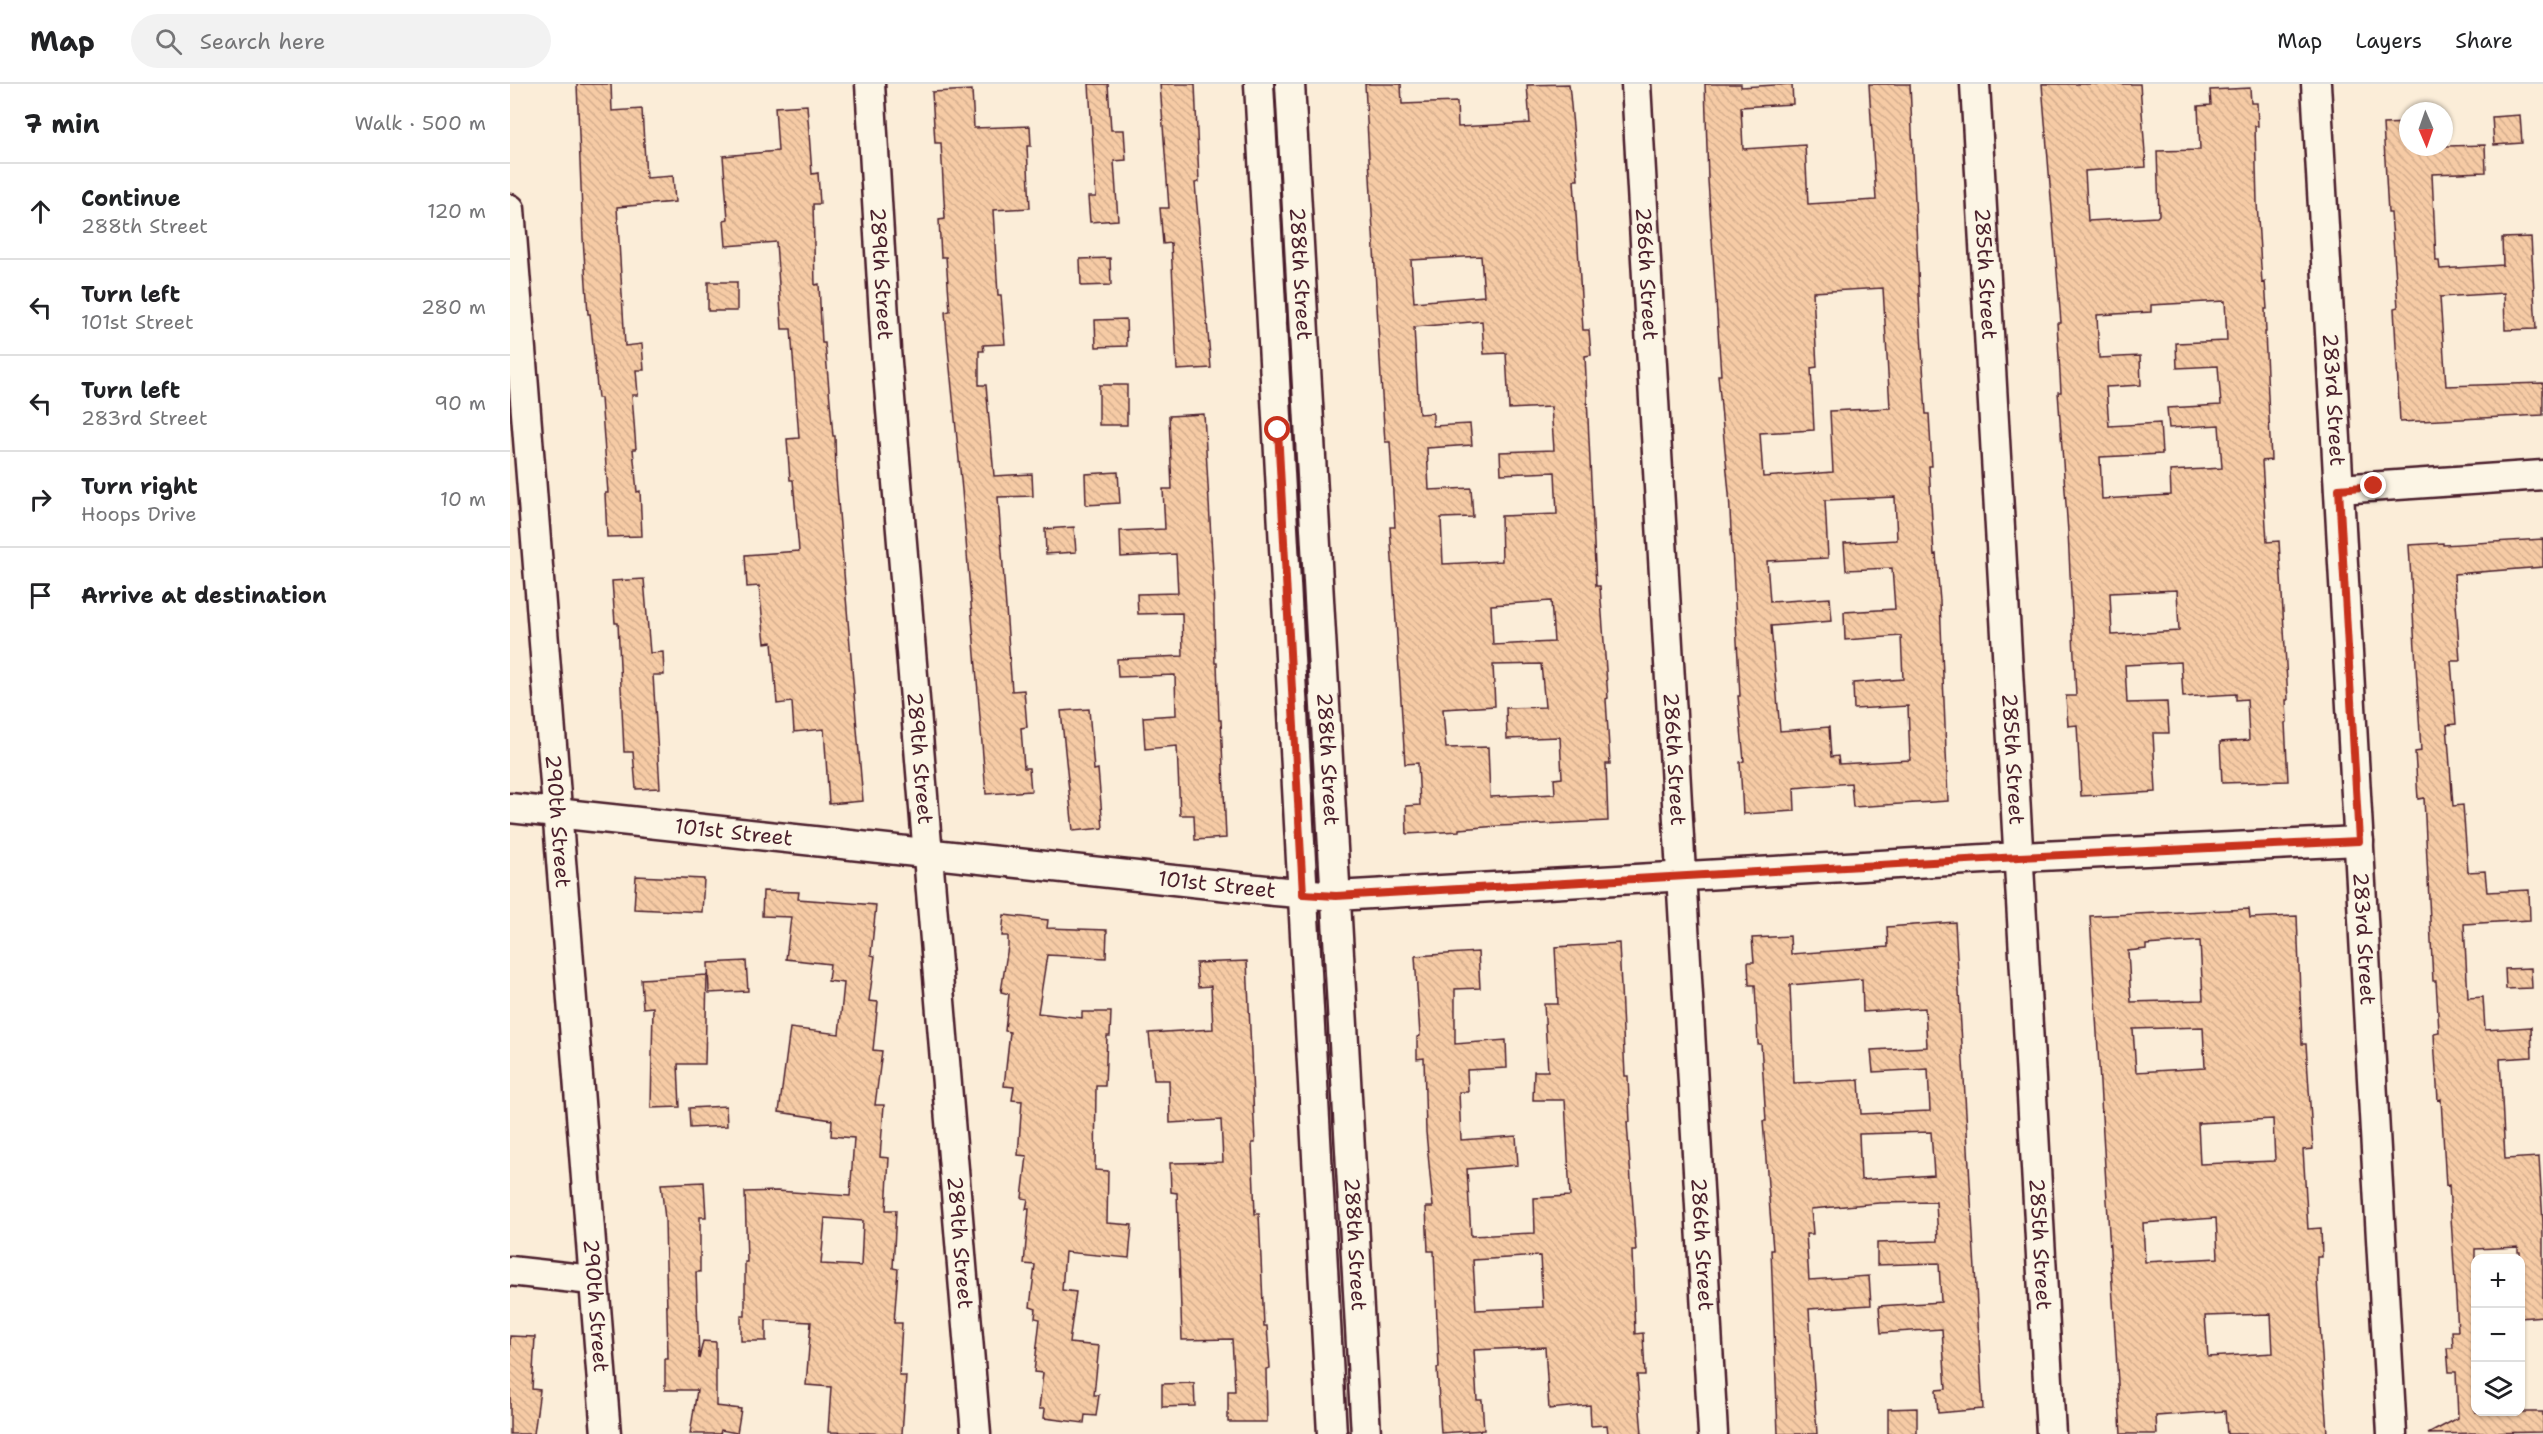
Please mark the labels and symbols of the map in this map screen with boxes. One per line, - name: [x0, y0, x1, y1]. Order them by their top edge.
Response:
- north arrow: [2399, 102, 2453, 156]
- street label: 289th Street: [863, 206, 899, 341]
- street label: 288th Street: [1283, 206, 1318, 341]
- street label: 286th Street: [1629, 206, 1665, 341]
- street label: 285th Street: [1968, 207, 2003, 340]
- street label: 283rd Street: [2316, 332, 2351, 467]
- route start: [1264, 416, 1290, 442]
- route end: [2360, 472, 2386, 498]
- street label: 289th Street: [900, 691, 939, 826]
- street label: 288th Street: [1310, 691, 1346, 826]
- street label: 286th Street: [1657, 692, 1692, 826]
- street label: 285th Street: [1995, 692, 2031, 826]
- street label: 290th Street: [539, 753, 577, 889]
- street label: 101st Street: [673, 812, 794, 853]
- street label: 101st Street: [1156, 864, 1277, 905]
- street label: 283rd Street: [2346, 871, 2382, 1006]
- street label: 289th Street: [941, 1175, 980, 1310]
- street label: 288th Street: [1338, 1177, 1373, 1312]
- street label: 286th Street: [1684, 1177, 1720, 1311]
- street label: 285th Street: [2023, 1177, 2058, 1311]
- street label: 290th Street: [577, 1238, 615, 1373]

